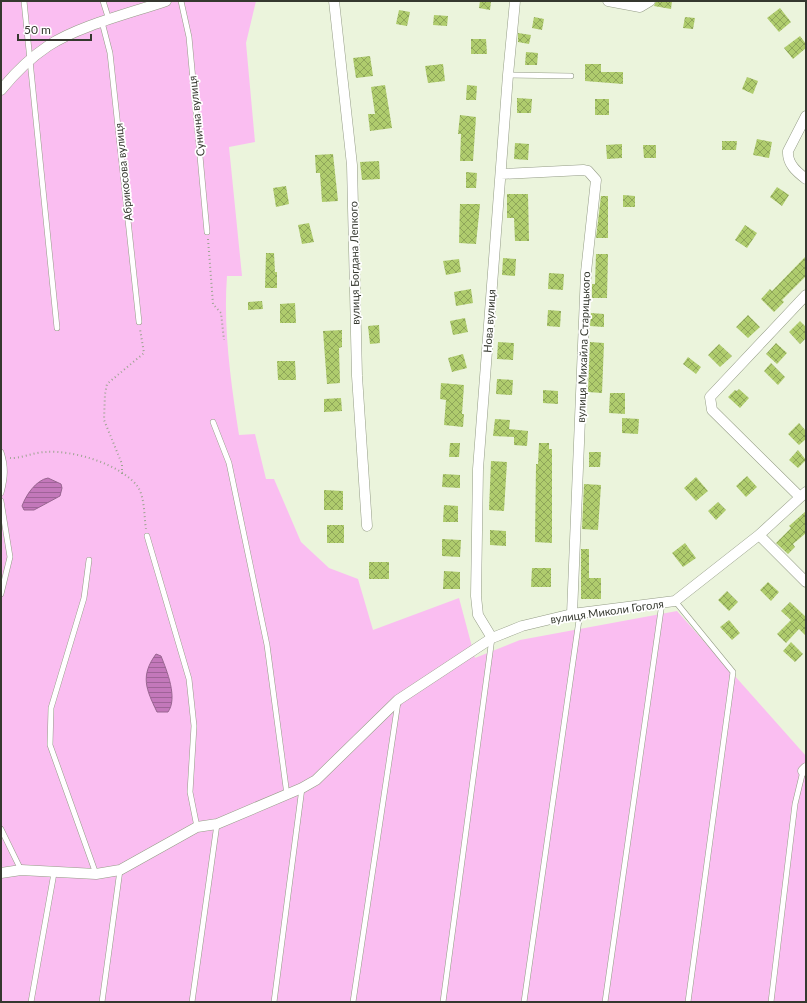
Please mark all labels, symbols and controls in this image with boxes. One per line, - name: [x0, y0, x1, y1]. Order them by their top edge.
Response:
- scale bar: [18, 16, 91, 42]
- text: 50 m: [24, 22, 51, 37]
- street label: Сунична вулиця: [185, 75, 207, 157]
- street label: Абрикосова вулиця: [111, 122, 135, 222]
- street label: вулиця Богдана Лепкого: [346, 201, 362, 325]
- street label: вулиця Михайла Старицького: [574, 271, 592, 423]
- street label: Нова вулиця: [480, 289, 498, 353]
- street label: вулиця Миколи Гоголя: [550, 597, 664, 625]

